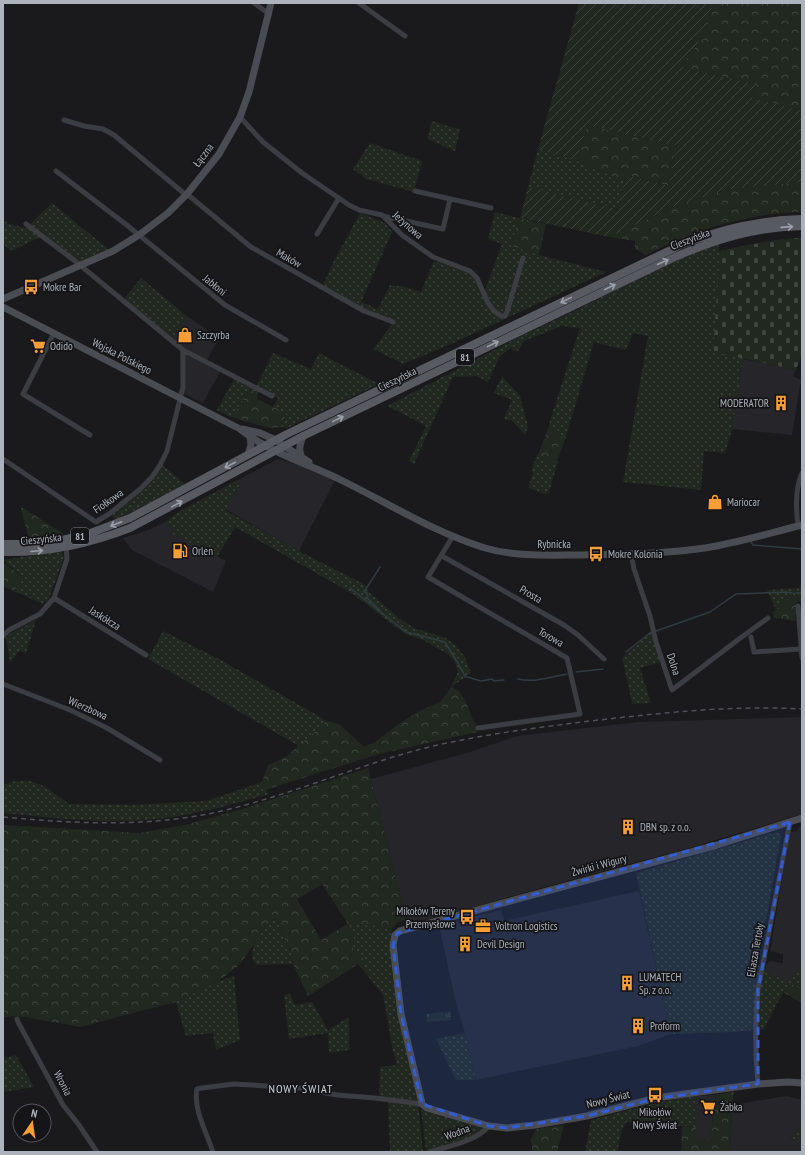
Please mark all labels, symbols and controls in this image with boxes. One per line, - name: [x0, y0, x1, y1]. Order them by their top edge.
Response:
- street label: Łączna: [190, 140, 216, 170]
- street label: Jeżynowa: [389, 207, 426, 242]
- one-way arrow: [780, 223, 793, 230]
- street label: Cieszyńska: [668, 225, 712, 253]
- street label: Maków: [274, 245, 305, 271]
- one-way arrow: [657, 258, 669, 265]
- street label: Jabłoni: [200, 271, 230, 299]
- bus stop icon: Mokre Bar: [22, 278, 40, 296]
- place label: Mokre Bar: [43, 280, 82, 294]
- one-way arrow: [603, 283, 615, 290]
- one-way arrow: [560, 297, 572, 304]
- shop icon: Szczyrba: [176, 326, 194, 344]
- place label: Szczyrba: [197, 328, 230, 342]
- street label: Wojska Polskiego: [90, 335, 154, 377]
- supermarket icon: Odido: [29, 337, 47, 355]
- place label: Odido: [50, 339, 73, 353]
- one-way arrow: [486, 340, 498, 347]
- road number: 81: [456, 349, 474, 365]
- street label: Cieszyńska: [376, 364, 418, 394]
- building icon: MODERATOR: [772, 394, 790, 412]
- place label: MODERATOR: [720, 396, 769, 410]
- one-way arrow: [332, 415, 344, 422]
- one-way arrow: [224, 462, 236, 470]
- street label: Fiołkowa: [90, 486, 126, 516]
- shop icon: Mariocar: [706, 493, 724, 511]
- place label: Mariocar: [727, 495, 760, 509]
- one-way arrow: [171, 499, 183, 507]
- one-way arrow: [111, 521, 123, 528]
- road number: 81: [71, 528, 89, 544]
- street label: Cieszyńska: [20, 530, 62, 548]
- street label: Rybnicka: [537, 537, 571, 551]
- fuel station icon: Orlen: [171, 542, 189, 560]
- place label: Orlen: [192, 544, 213, 558]
- bus stop icon: Mokre Kolonia: [587, 545, 605, 563]
- one-way arrow: [30, 547, 43, 555]
- place label: Mokre Kolonia: [608, 547, 663, 561]
- street label: Prosta: [517, 582, 545, 606]
- street label: Jaskółcza: [86, 602, 123, 633]
- street label: Torowa: [536, 624, 566, 650]
- street label: Dolna: [664, 651, 684, 677]
- street label: Wierzbowa: [66, 693, 110, 723]
- building icon: DBN sp. z o.o.: [619, 818, 637, 836]
- place label: DBN sp. z o.o.: [640, 820, 691, 834]
- street label: Żwirki i Wigury: [570, 851, 629, 879]
- place label: Mikołów Tereny Przemysłowe: [396, 904, 456, 931]
- bus stop icon: Mikołów Tereny Przemysłowe: [458, 908, 476, 926]
- office icon: Voltron Logistics: [474, 917, 492, 935]
- place label: Voltron Logistics: [494, 919, 558, 933]
- street label: Eliasza Tertoły: [743, 921, 767, 978]
- building icon: Devil Design: [456, 935, 474, 953]
- place label: Devil Design: [477, 937, 525, 951]
- place label: LUMATECH Sp. z o.o.: [639, 970, 682, 997]
- building icon: LUMATECH Sp. z o.o.: [618, 974, 636, 992]
- building icon: Proform: [629, 1017, 647, 1035]
- place label: Proform: [650, 1019, 680, 1033]
- street label: Wronia: [51, 1068, 75, 1098]
- district label: NOWY ŚWIAT: [269, 1081, 333, 1096]
- bus stop icon: Mikołów Nowy Świat: [646, 1086, 664, 1104]
- street label: Nowy Świat: [585, 1087, 631, 1111]
- supermarket icon: Żabka: [699, 1098, 717, 1116]
- place label: Żabka: [720, 1100, 743, 1114]
- north arrow: [12, 1103, 52, 1143]
- place label: Mikołów Nowy Świat: [633, 1105, 677, 1132]
- text: N: [30, 1106, 39, 1121]
- street label: Wodna: [443, 1121, 471, 1143]

